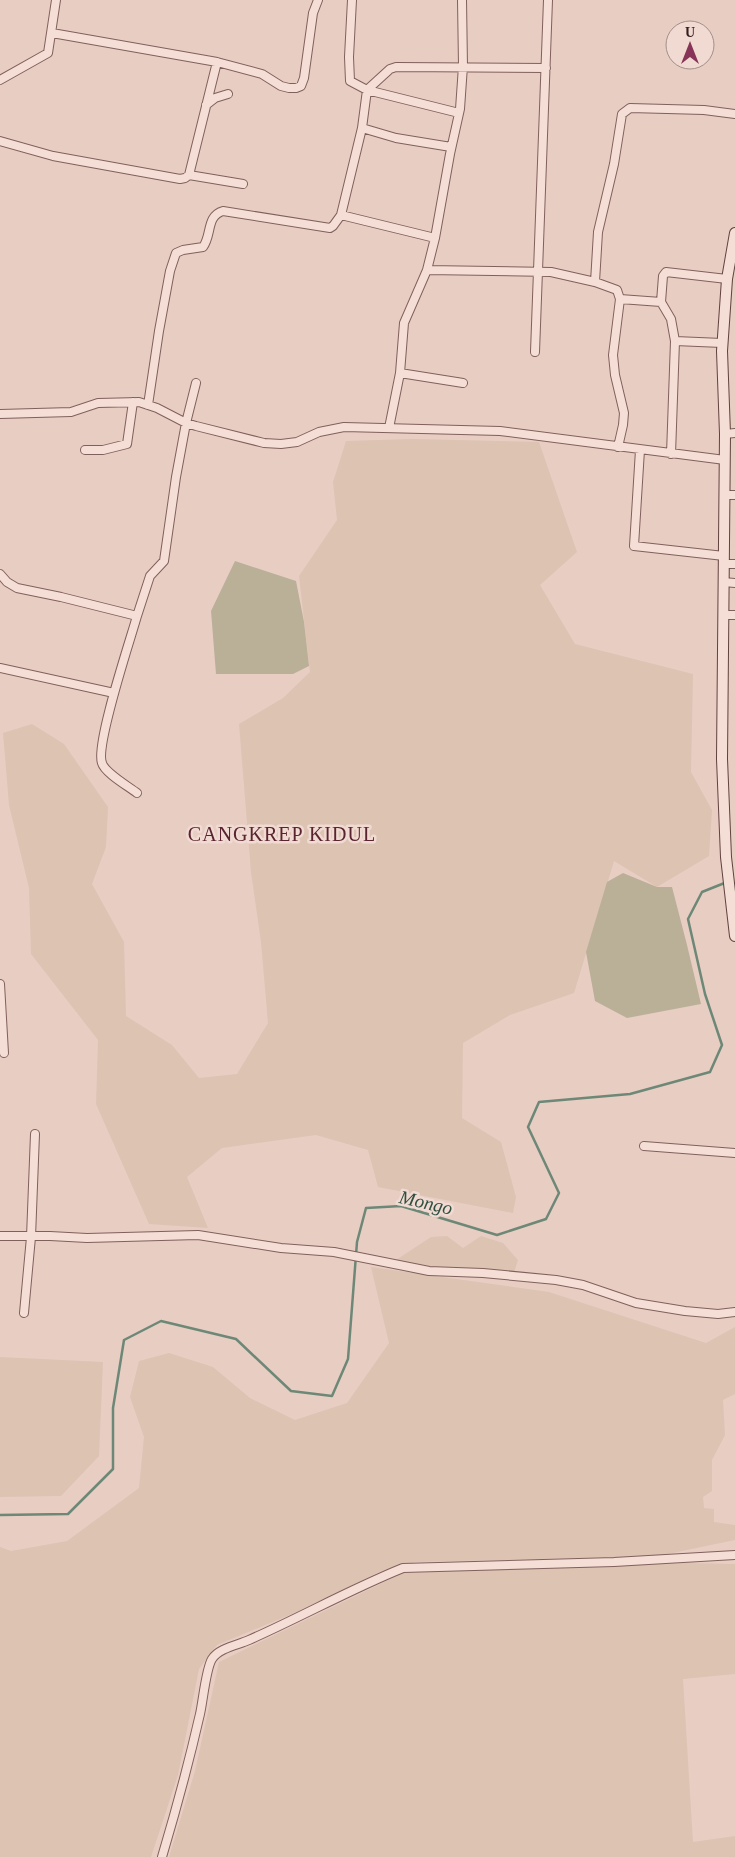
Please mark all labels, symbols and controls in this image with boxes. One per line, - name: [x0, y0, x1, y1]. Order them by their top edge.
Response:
- north arrow: [665, 20, 715, 70]
- text: U: [685, 25, 695, 40]
- district label: CANGKREP KIDUL: [188, 823, 376, 845]
- water label: Mongo: [396, 1186, 454, 1219]

